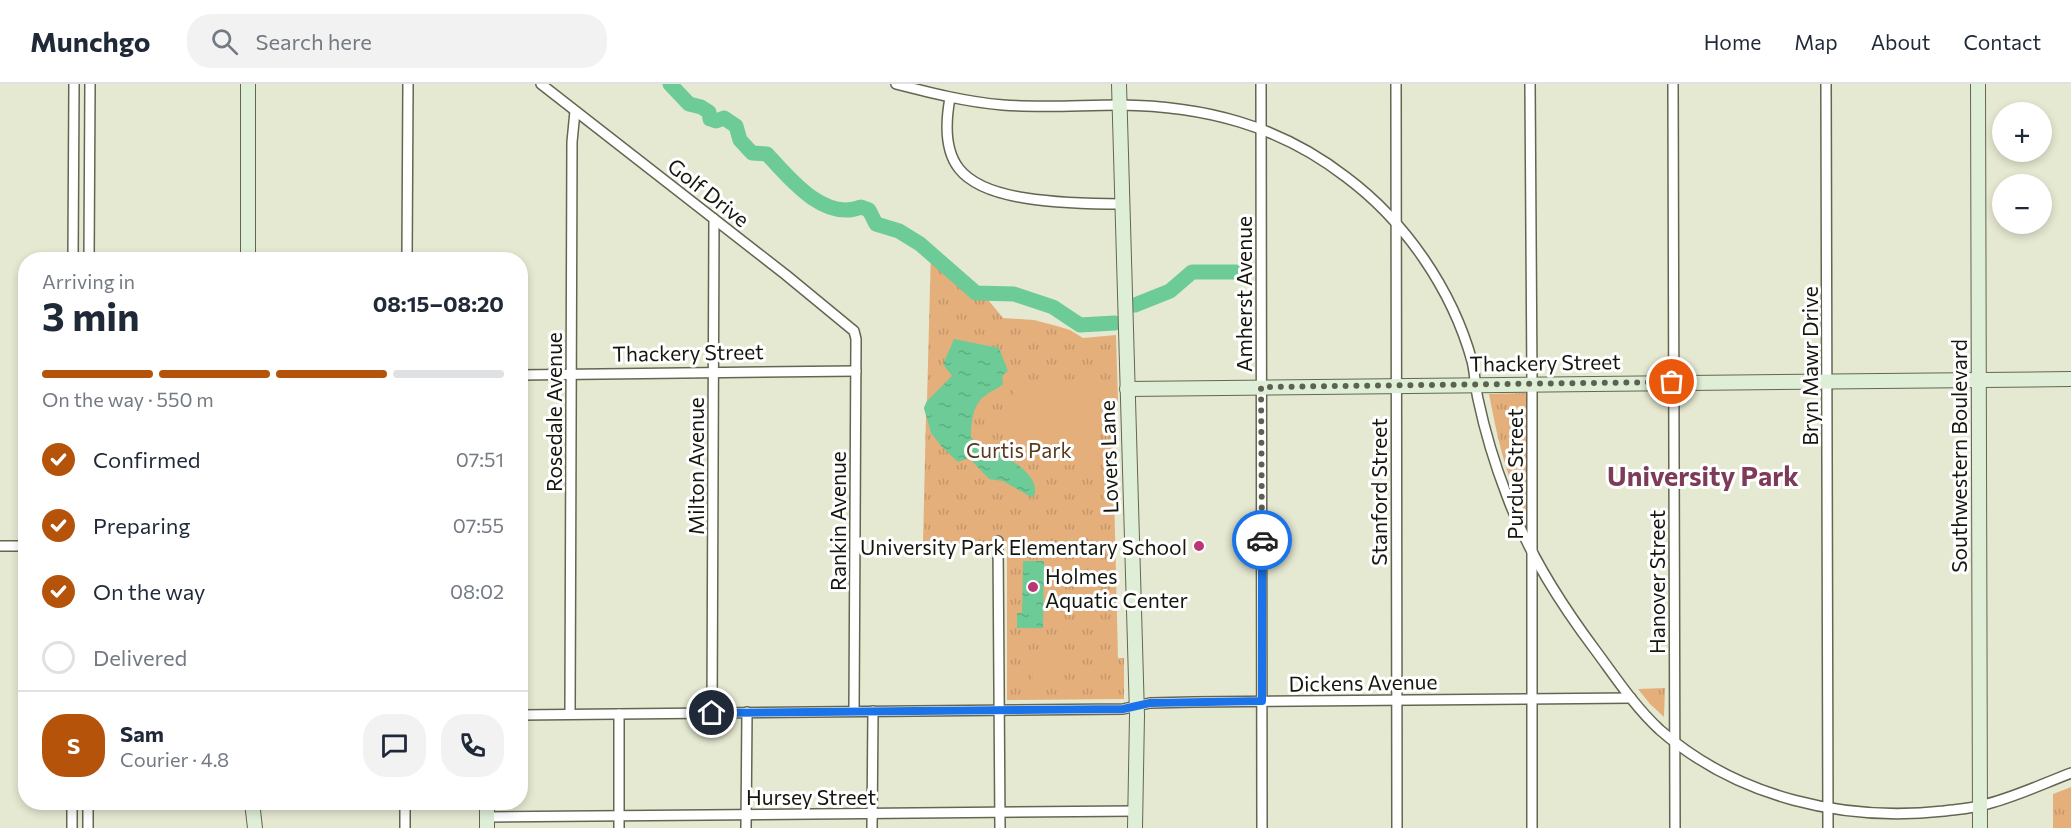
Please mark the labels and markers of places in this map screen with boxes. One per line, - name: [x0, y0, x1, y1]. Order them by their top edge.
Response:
- pin: [1646, 356, 1697, 407]
- place label: University Park Elementary School: [860, 534, 1187, 559]
- marker: University Park Elementary School: [1192, 539, 1206, 553]
- place label: Holmes Aquatic Center: [1045, 563, 1188, 612]
- marker: Holmes Aquatic Center: [1026, 580, 1040, 594]
- pin: [686, 687, 737, 738]

